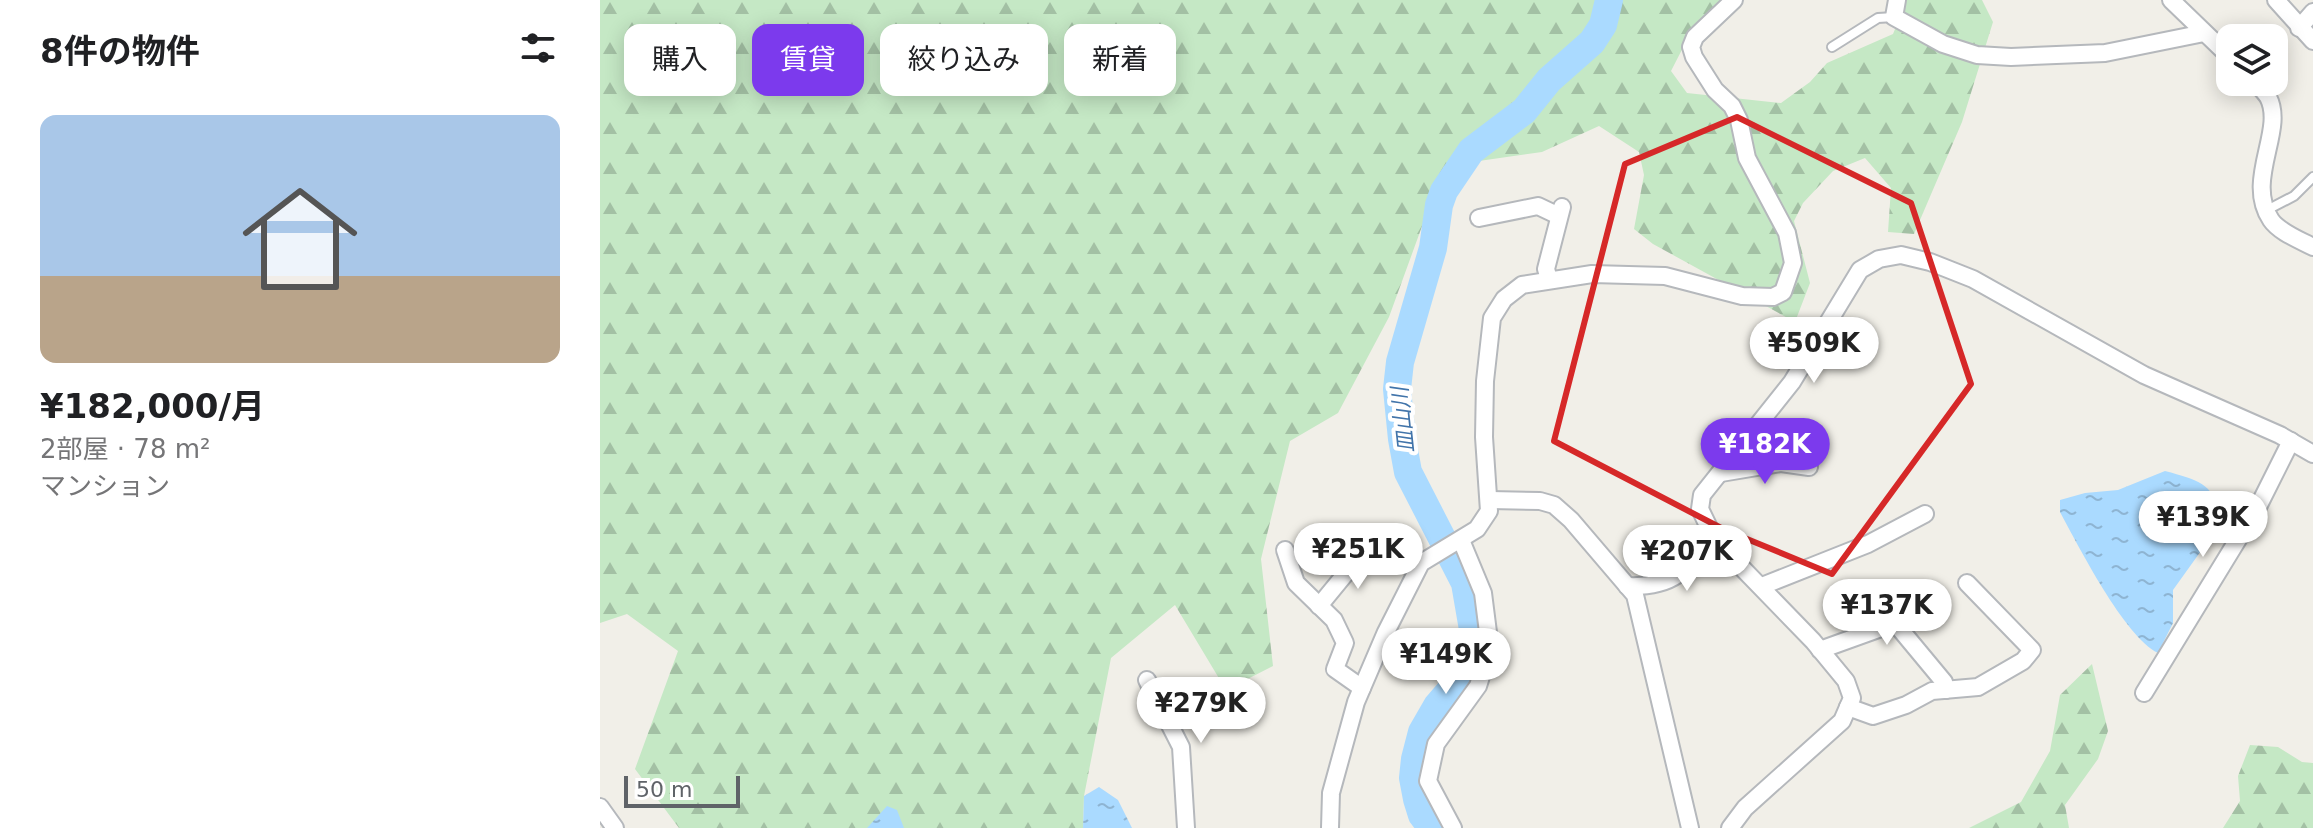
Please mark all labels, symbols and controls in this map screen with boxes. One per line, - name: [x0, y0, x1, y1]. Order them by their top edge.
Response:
- chip: 購入: [624, 24, 736, 96]
- chip: 賃貸: [752, 24, 864, 96]
- chip: 絞り込み: [880, 24, 1048, 96]
- chip: 新着: [1064, 24, 1176, 96]
- map controls: [2216, 24, 2288, 96]
- button: layers: [2216, 24, 2288, 96]
- icon: filters: [516, 26, 560, 70]
- text: 8件の物件: [40, 31, 200, 71]
- icon: home: [228, 167, 372, 311]
- pin: ¥509K: [1758, 317, 1870, 385]
- text: ¥509K: [1768, 328, 1860, 358]
- water label: 皿山川: [1387, 384, 1419, 454]
- text: ¥182,000/月: [40, 386, 265, 426]
- pin: ¥182K: [1709, 418, 1821, 486]
- text: ¥182K: [1719, 429, 1811, 459]
- text: 2部屋 · 78 m²: [40, 434, 210, 464]
- text: マンション: [40, 471, 170, 501]
- pin: ¥139K: [2147, 491, 2259, 559]
- text: ¥139K: [2157, 502, 2249, 532]
- pin: ¥251K: [1302, 523, 1414, 591]
- pin: ¥207K: [1631, 525, 1743, 593]
- text: ¥251K: [1312, 534, 1404, 564]
- text: ¥207K: [1641, 536, 1733, 566]
- pin: ¥137K: [1831, 579, 1943, 647]
- text: ¥137K: [1841, 590, 1933, 620]
- pin: ¥149K: [1390, 628, 1502, 696]
- text: ¥149K: [1400, 639, 1492, 669]
- pin: ¥279K: [1145, 677, 1257, 745]
- text: ¥279K: [1155, 688, 1247, 718]
- scale bar: [624, 772, 740, 808]
- text: 50 m: [636, 777, 692, 802]

